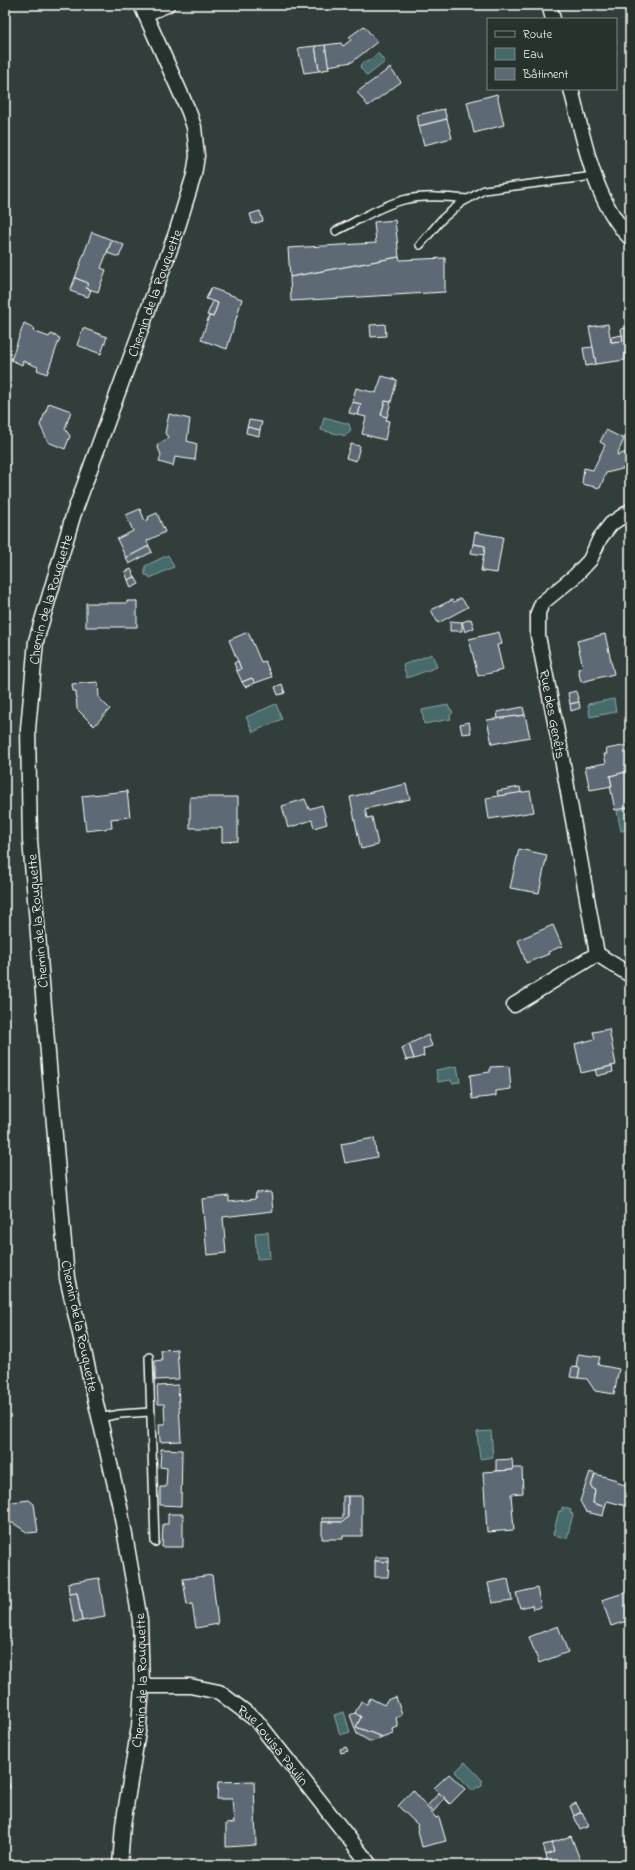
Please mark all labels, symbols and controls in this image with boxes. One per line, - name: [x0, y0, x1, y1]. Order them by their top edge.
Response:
- legend: [487, 18, 617, 90]
- text: Route: [523, 26, 553, 44]
- text: Eau: [523, 46, 544, 64]
- text: Bâtiment: [522, 66, 568, 84]
- street label: Chemin de la Rouquette: [123, 226, 189, 360]
- street label: Chemin de la Rouquette: [25, 531, 79, 665]
- street label: Rue des Genêts: [533, 668, 570, 761]
- street label: Chemin de la Rouquette: [22, 852, 55, 989]
- street label: Chemin de la Rouquette: [54, 1259, 103, 1395]
- street label: Chemin de la Rouquette: [127, 1611, 154, 1749]
- street label: Rue Louisa Paulin: [232, 1700, 313, 1791]

